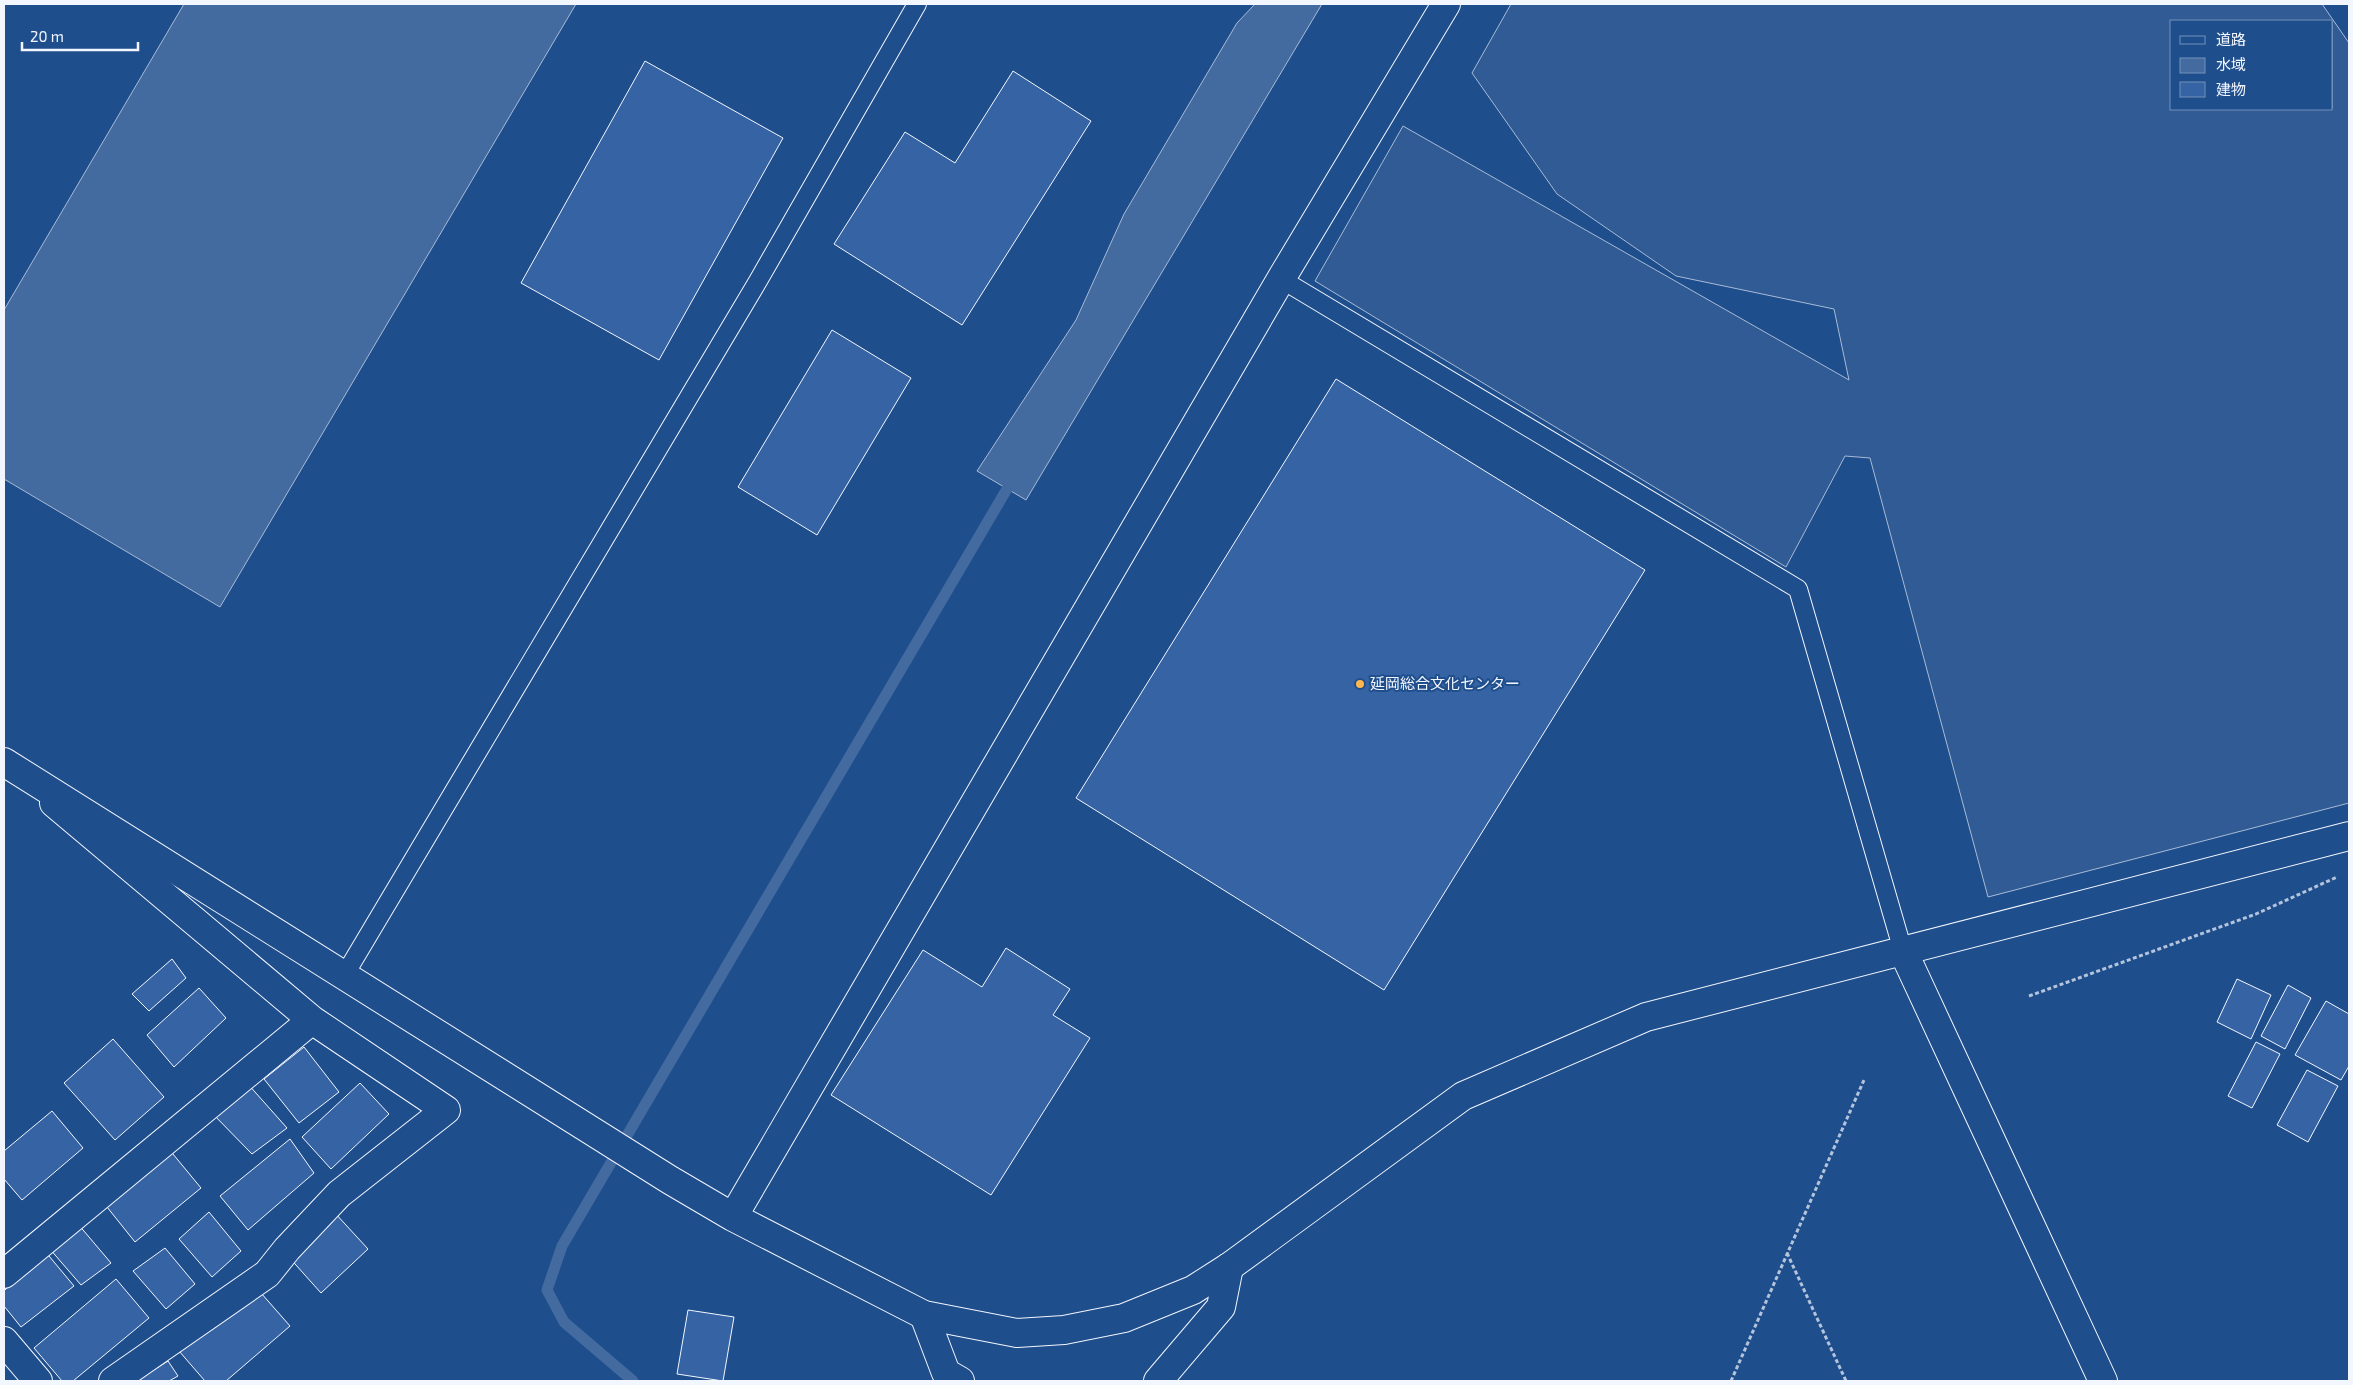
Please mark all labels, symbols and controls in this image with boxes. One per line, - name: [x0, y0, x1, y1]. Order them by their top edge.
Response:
- scale bar: [22, 20, 139, 52]
- legend: [2170, 20, 2333, 110]
- text: 20 m: [30, 27, 64, 45]
- text: 道路: [2216, 30, 2246, 48]
- text: 水域: [2216, 55, 2246, 73]
- text: 建物: [2216, 80, 2246, 98]
- place label: 延岡総合文化センター: [1370, 674, 1520, 692]
- marker: 延岡総合文化センター: [1354, 678, 1366, 690]

